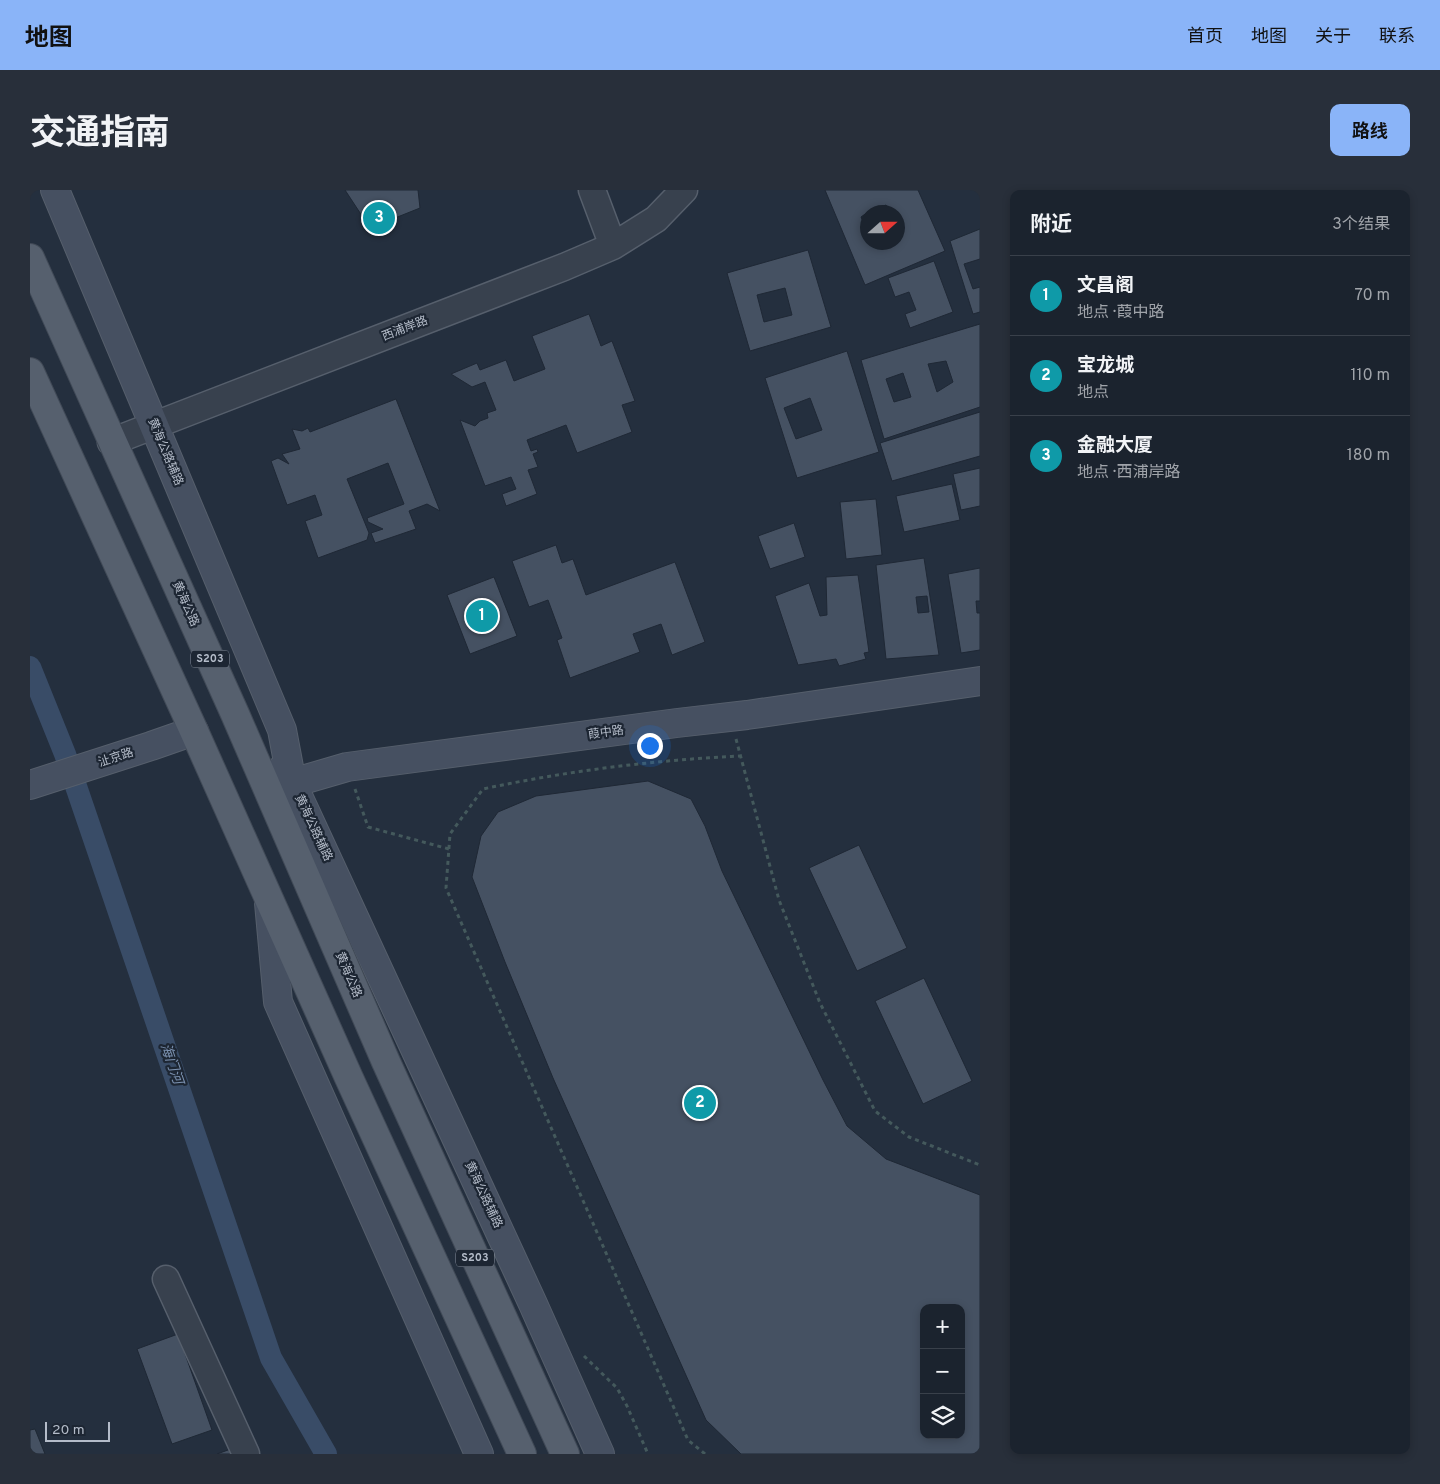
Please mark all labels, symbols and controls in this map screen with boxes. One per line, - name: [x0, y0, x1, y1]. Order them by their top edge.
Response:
- text: 地图: [25, 24, 73, 54]
- text: 首页: [1187, 26, 1223, 49]
- text: 地图: [1251, 26, 1287, 49]
- text: 关于: [1315, 26, 1351, 49]
- text: 联系: [1379, 26, 1415, 49]
- button: 路线: [1330, 104, 1410, 156]
- text: 交通指南: [30, 113, 170, 157]
- pin: 3: [363, 199, 395, 237]
- north arrow: [860, 205, 905, 250]
- text: 附近: [1030, 212, 1072, 239]
- text: 3个结果: [1332, 215, 1390, 235]
- text: 文昌阁: [1077, 274, 1134, 298]
- text: 1: [1043, 286, 1049, 306]
- text: 70 m: [1355, 286, 1390, 306]
- text: 地点 · 葭中路: [1077, 303, 1165, 323]
- street label: 西浦岸路: [380, 313, 430, 345]
- text: 宝龙城: [1077, 354, 1134, 378]
- text: 2: [1041, 366, 1051, 386]
- text: 110 m: [1350, 366, 1390, 386]
- text: 地点: [1077, 383, 1109, 403]
- street label: 黄海公路辅路: [144, 416, 186, 488]
- text: 金融大厦: [1077, 434, 1153, 458]
- text: 3: [1041, 446, 1051, 466]
- text: 180 m: [1347, 446, 1390, 466]
- text: 地点 · 西浦岸路: [1077, 463, 1181, 483]
- street label: 黄海公路: [168, 579, 202, 629]
- pin: 1: [466, 597, 498, 635]
- road number: S203: [191, 650, 229, 668]
- street label: 葭中路: [587, 723, 625, 743]
- your location: [637, 733, 663, 759]
- street label: 沚京路: [96, 745, 136, 771]
- street label: 黄海公路辅路: [291, 792, 335, 864]
- street label: 黄海公路: [331, 950, 365, 1000]
- water label: 海门河: [156, 1041, 187, 1089]
- pin: 2: [684, 1084, 716, 1122]
- street label: 黄海公路辅路: [461, 1159, 505, 1231]
- road number: S203: [456, 1250, 494, 1266]
- map controls: [920, 1304, 965, 1439]
- button: +: [920, 1304, 965, 1349]
- button: −: [920, 1349, 965, 1394]
- button: layers: [920, 1394, 965, 1439]
- scale bar: [45, 1419, 110, 1442]
- text: 20 m: [52, 1422, 85, 1439]

